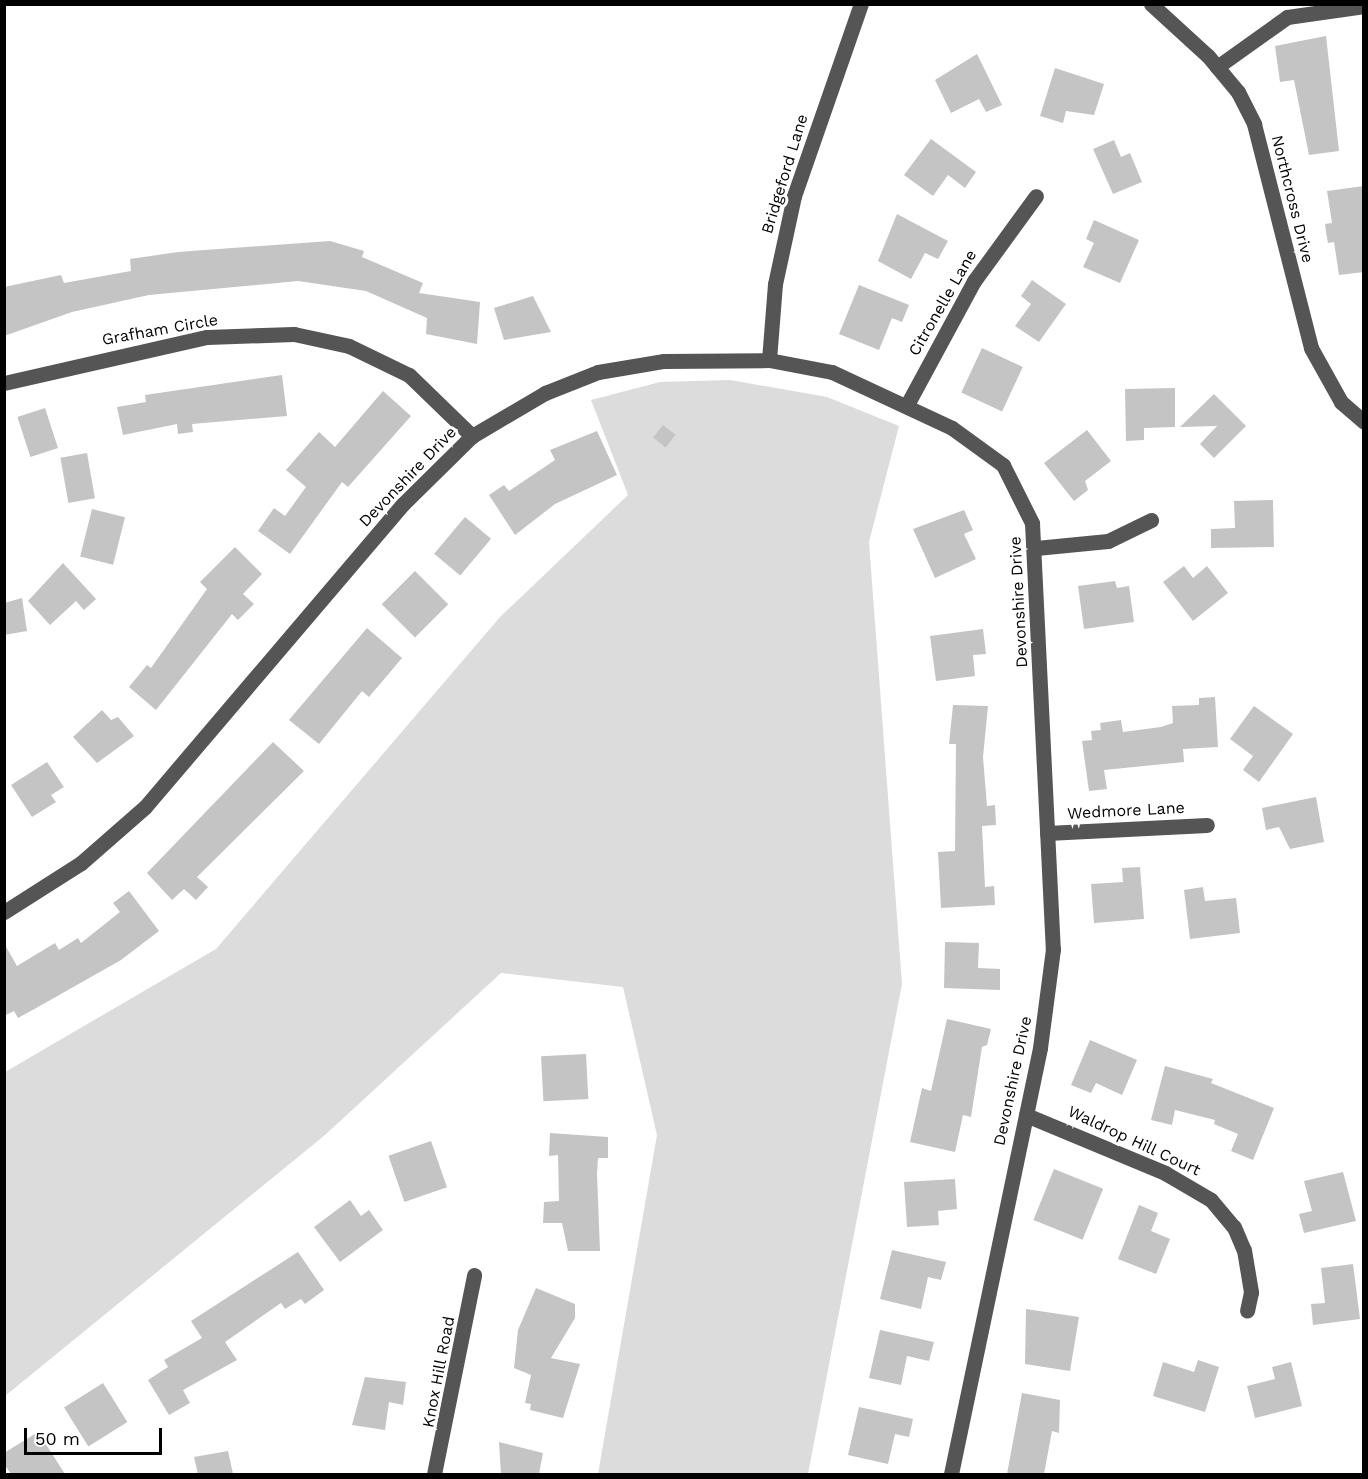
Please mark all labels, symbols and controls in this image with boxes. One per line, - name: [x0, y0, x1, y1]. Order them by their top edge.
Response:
- street label: Bridgeford Lane: [758, 112, 812, 236]
- street label: Northcross Drive: [1267, 133, 1317, 265]
- street label: Citronelle Lane: [905, 247, 981, 359]
- street label: Grafham Circle: [101, 310, 219, 350]
- street label: Devonshire Drive: [355, 423, 461, 531]
- street label: Devonshire Drive: [1006, 536, 1032, 668]
- street label: Wedmore Lane: [1067, 798, 1185, 824]
- street label: Devonshire Drive: [990, 1015, 1036, 1147]
- street label: Waldrop Hill Court: [1064, 1102, 1204, 1180]
- street label: Knox Hill Road: [419, 1314, 459, 1430]
- scale bar: [27, 1416, 165, 1454]
- text: 50 m: [35, 1428, 80, 1449]

